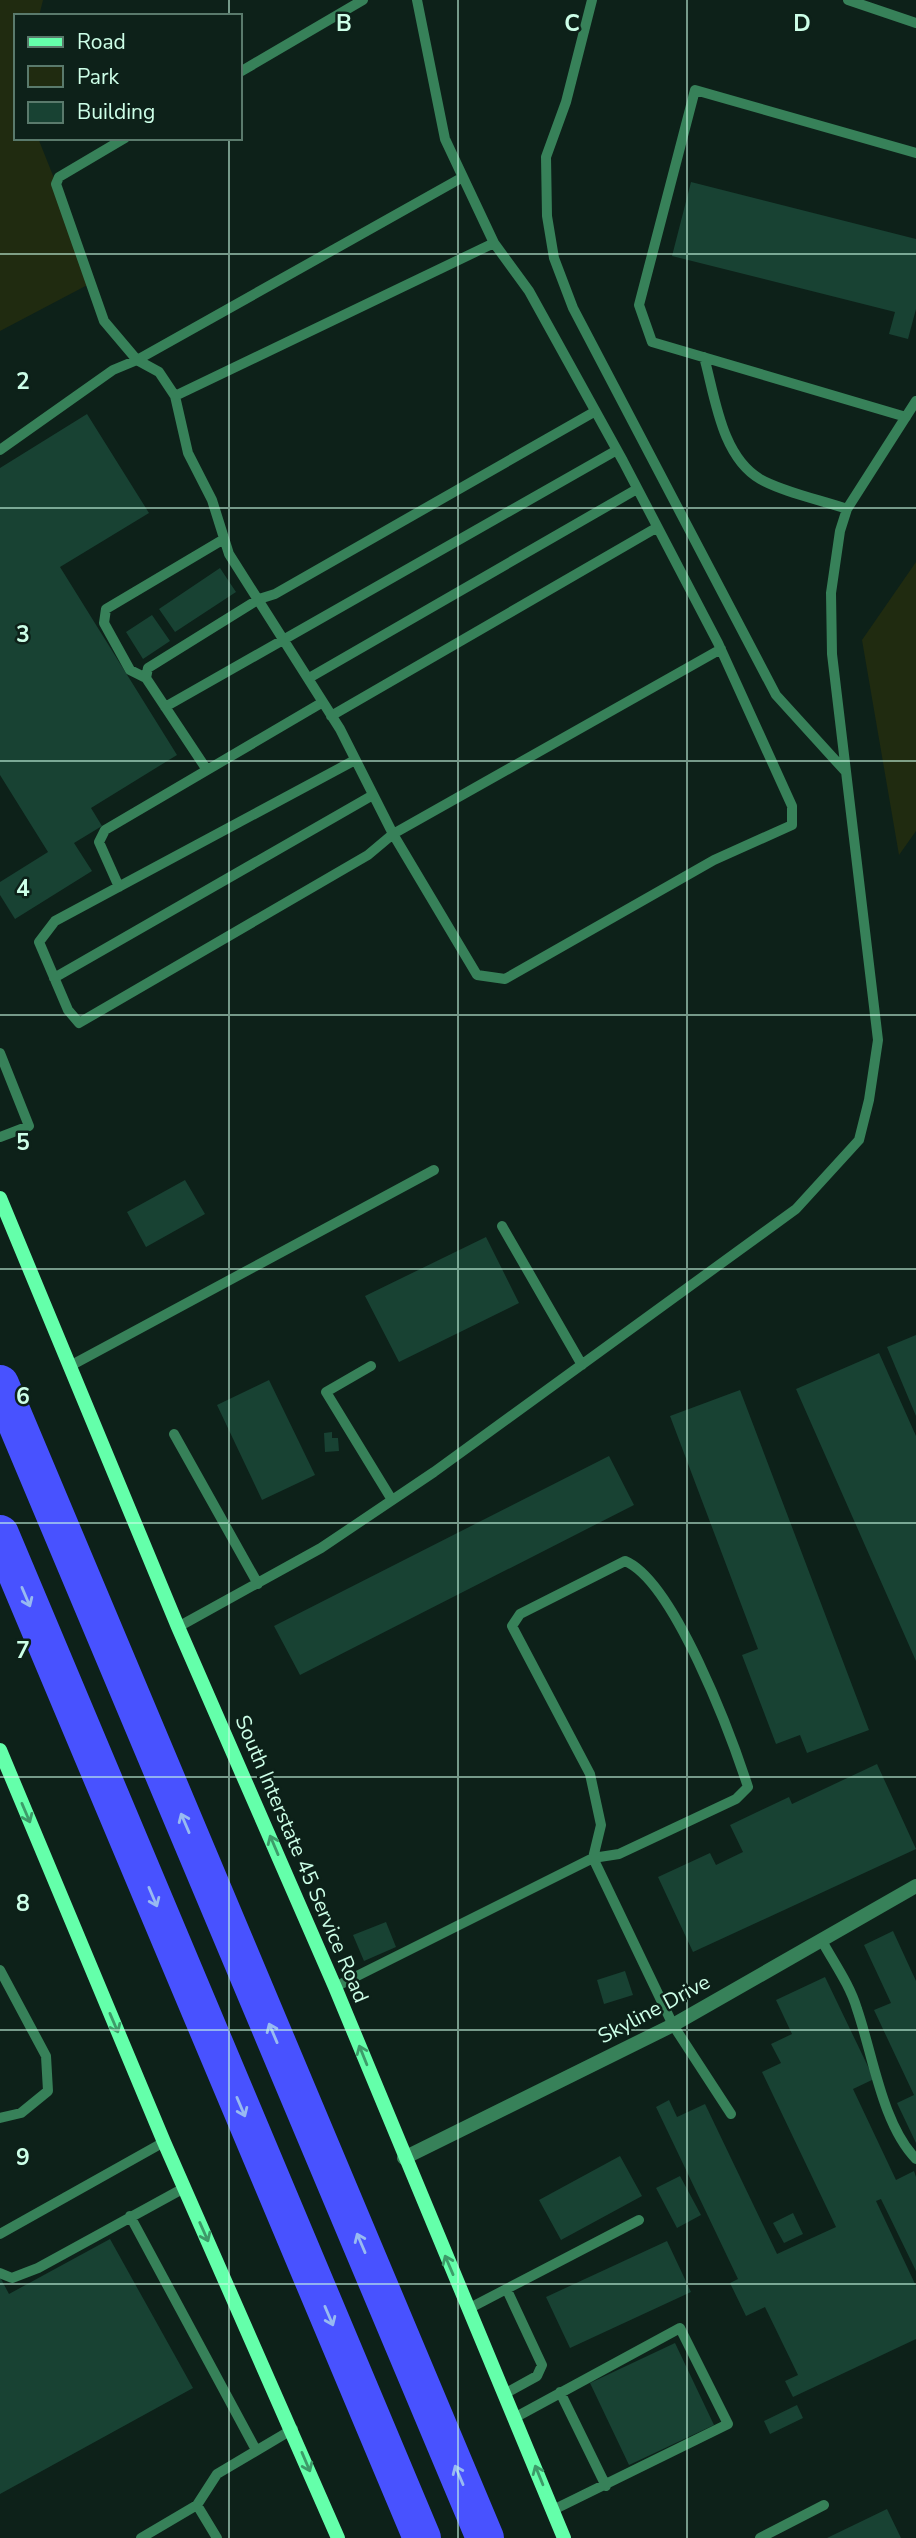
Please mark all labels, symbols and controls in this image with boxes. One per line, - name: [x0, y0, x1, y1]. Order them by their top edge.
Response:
- text: B: [336, 8, 352, 39]
- text: C: [564, 8, 580, 39]
- text: D: [793, 8, 811, 39]
- legend: [14, 14, 242, 140]
- text: Road: [77, 28, 126, 56]
- text: Park: [77, 63, 119, 91]
- text: Building: [77, 98, 155, 126]
- text: 2: [16, 366, 30, 397]
- text: 3: [16, 619, 30, 650]
- text: 4: [16, 873, 30, 904]
- text: 5: [16, 1127, 30, 1158]
- text: 6: [16, 1381, 30, 1412]
- one-way arrow: [21, 1586, 34, 1607]
- text: 7: [16, 1635, 30, 1666]
- street label: South Interstate 45 Service Road: [229, 1711, 375, 2007]
- one-way arrow: [21, 1802, 34, 1823]
- one-way arrow: [177, 1813, 190, 1835]
- one-way arrow: [267, 1835, 280, 1857]
- one-way arrow: [147, 1886, 160, 1907]
- text: 8: [16, 1888, 30, 1919]
- street label: Skyline Drive: [593, 1968, 715, 2050]
- one-way arrow: [109, 2011, 122, 2033]
- one-way arrow: [266, 2023, 279, 2044]
- one-way arrow: [355, 2045, 368, 2066]
- one-way arrow: [235, 2095, 248, 2117]
- text: 9: [16, 2142, 30, 2173]
- one-way arrow: [198, 2221, 211, 2242]
- one-way arrow: [354, 2232, 367, 2254]
- one-way arrow: [442, 2255, 455, 2277]
- one-way arrow: [323, 2305, 336, 2327]
- one-way arrow: [301, 2451, 314, 2472]
- one-way arrow: [531, 2464, 544, 2486]
- one-way arrow: [451, 2465, 464, 2486]

